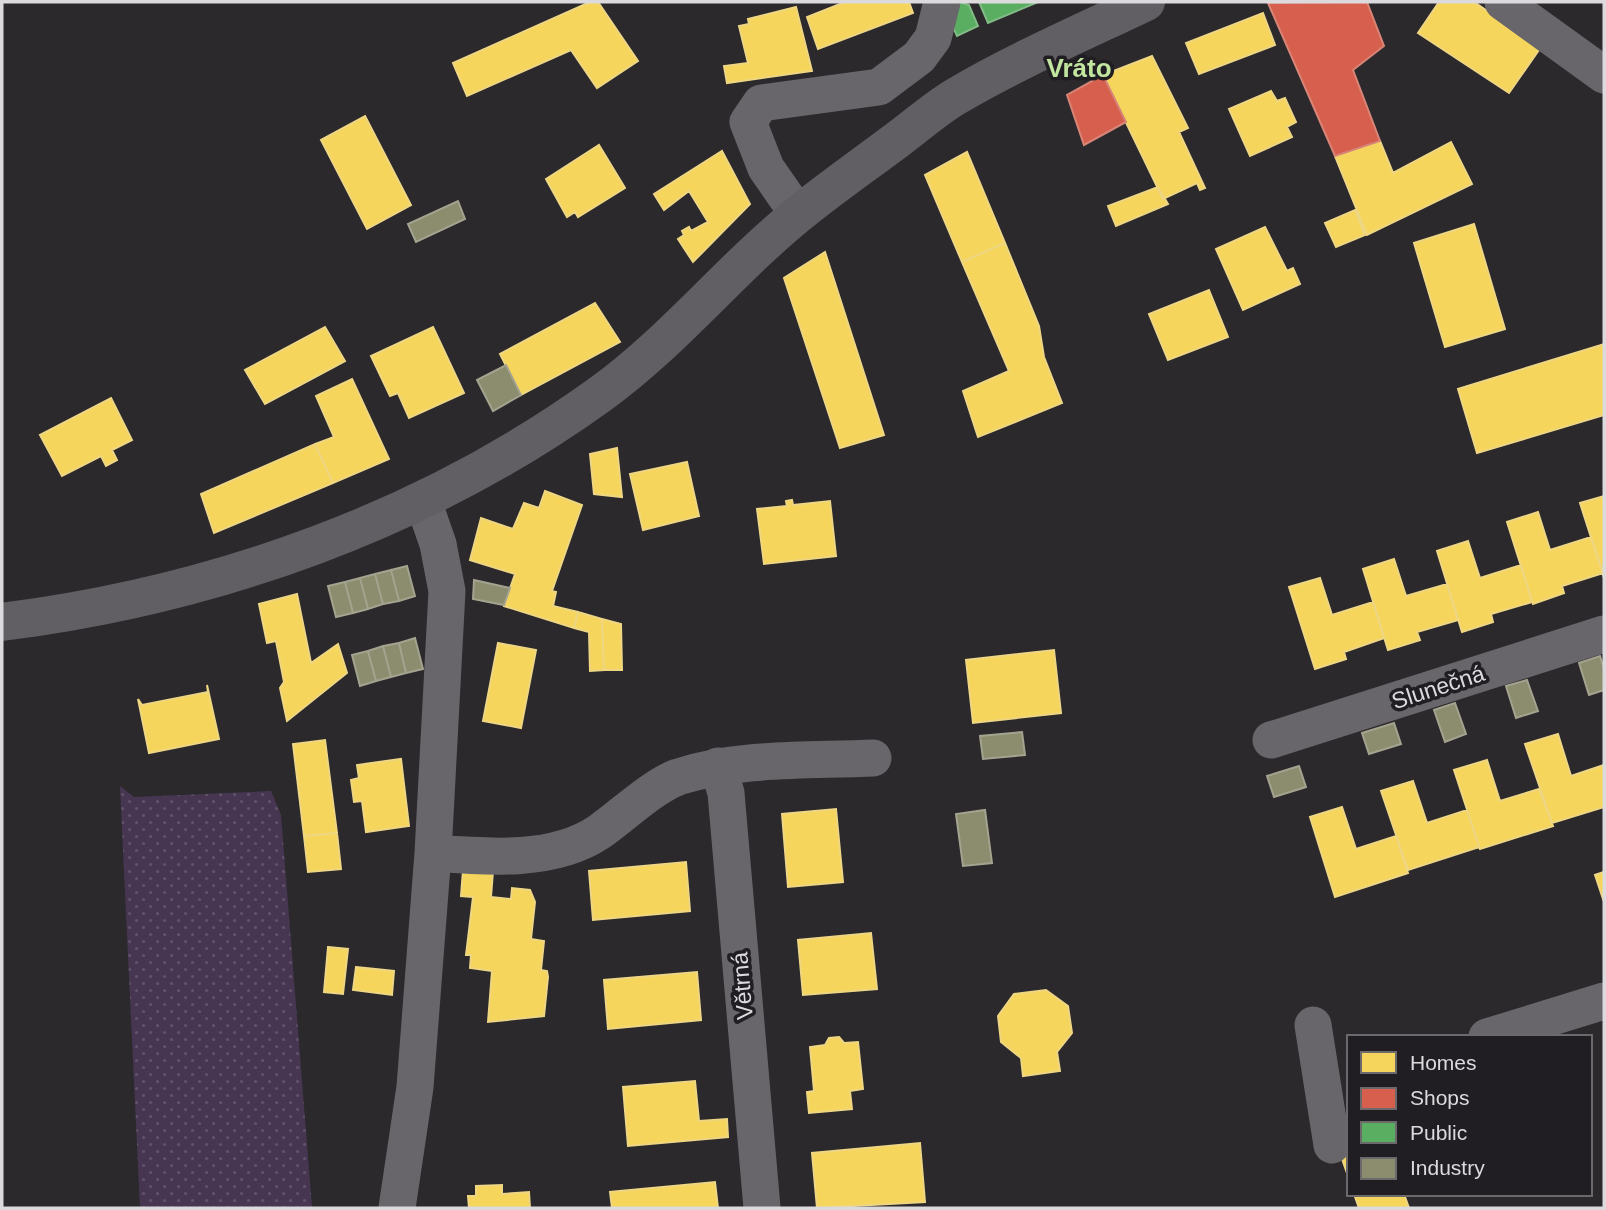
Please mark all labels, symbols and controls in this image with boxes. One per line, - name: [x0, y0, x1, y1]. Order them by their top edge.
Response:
- district label: Vráto: [1046, 53, 1112, 83]
- street label: Slunečná: [1388, 660, 1488, 714]
- street label: Větrná: [726, 951, 758, 1021]
- legend: [1347, 1035, 1592, 1196]
- text: Homes: [1410, 1051, 1477, 1074]
- text: Shops: [1410, 1086, 1470, 1109]
- text: Public: [1410, 1121, 1467, 1144]
- text: Industry: [1410, 1156, 1485, 1179]

